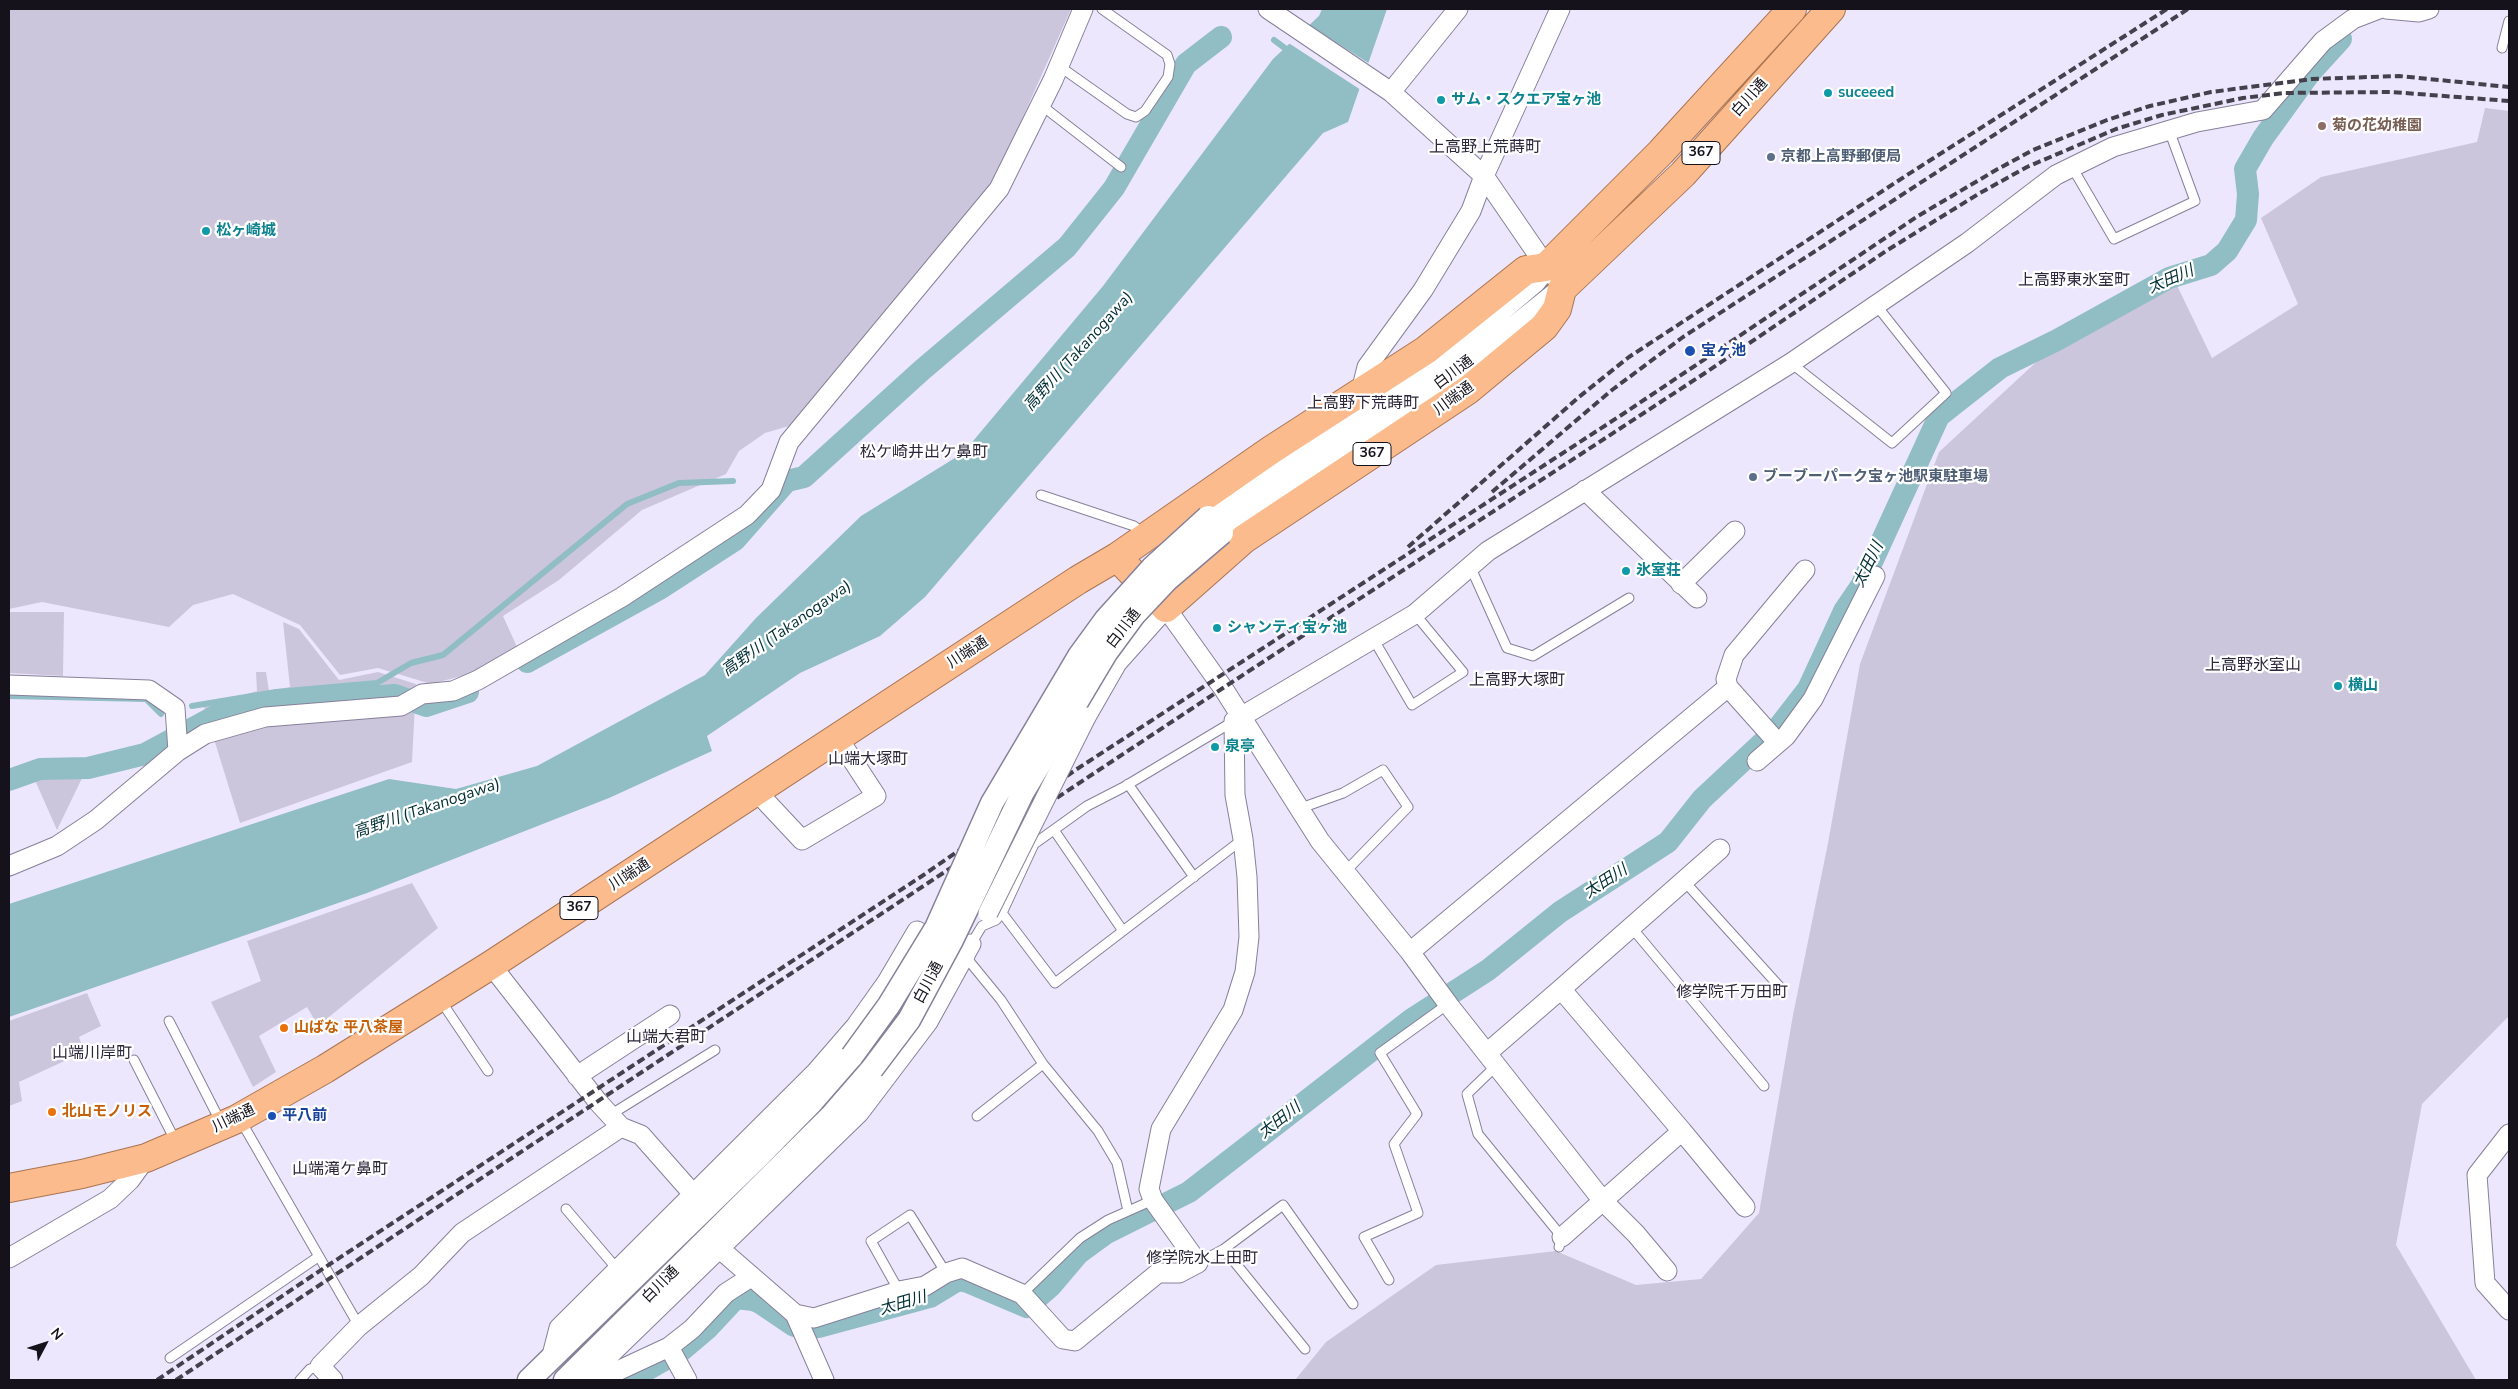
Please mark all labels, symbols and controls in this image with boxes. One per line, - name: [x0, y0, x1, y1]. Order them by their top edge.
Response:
- street label: 白川通: [1728, 75, 1772, 121]
- place label: suceeed: [1838, 84, 1894, 102]
- marker: suceeed: [1822, 87, 1834, 99]
- place label: サム・スクエア宝ヶ池: [1451, 91, 1601, 109]
- marker: サム・スクエア宝ヶ池: [1435, 94, 1447, 106]
- place label: 菊の花幼稚園: [2332, 117, 2422, 135]
- marker: 菊の花幼稚園: [2316, 120, 2328, 132]
- district label: 上高野上荒蒔町: [1429, 138, 1541, 158]
- road number: 367: [1682, 142, 1720, 164]
- place label: 京都上高野郵便局: [1781, 148, 1901, 166]
- marker: 京都上高野郵便局: [1765, 151, 1777, 163]
- place label: 松ヶ崎城: [216, 222, 276, 240]
- marker: 松ヶ崎城: [200, 225, 212, 237]
- water label: 太田川: [2145, 262, 2197, 298]
- district label: 上高野東氷室町: [2018, 271, 2130, 291]
- water label: 高野川 (Takanogawa): [1020, 288, 1138, 416]
- place label: 宝ヶ池: [1701, 342, 1746, 360]
- marker: 宝ヶ池: [1683, 344, 1697, 358]
- street label: 白川通: [1431, 352, 1477, 394]
- street label: 川端通: [1431, 378, 1477, 420]
- district label: 上高野下荒蒔町: [1307, 394, 1419, 414]
- road number: 367: [1353, 442, 1391, 466]
- district label: 松ケ崎井出ケ鼻町: [860, 443, 988, 463]
- place label: ブーブーパーク宝ヶ池駅東駐車場: [1763, 468, 1988, 486]
- marker: ブーブーパーク宝ヶ池駅東駐車場: [1747, 471, 1759, 483]
- water label: 太田川: [1850, 539, 1888, 591]
- place label: 氷室荘: [1636, 562, 1681, 580]
- marker: 氷室荘: [1620, 565, 1632, 577]
- water label: 高野川 (Takanogawa): [719, 577, 855, 681]
- street label: 白川通: [1103, 606, 1145, 652]
- place label: シャンティ宝ヶ池: [1227, 619, 1347, 637]
- marker: シャンティ宝ヶ池: [1211, 622, 1223, 634]
- street label: 川端通: [944, 633, 992, 673]
- district label: 上高野氷室山: [2205, 656, 2301, 676]
- district label: 上高野大塚町: [1469, 671, 1565, 691]
- place label: 横山: [2348, 677, 2378, 695]
- marker: 横山: [2332, 680, 2344, 692]
- place label: 泉亭: [1225, 738, 1255, 756]
- marker: 泉亭: [1209, 741, 1221, 753]
- district label: 山端大塚町: [828, 750, 908, 770]
- water label: 高野川 (Takanogawa): [351, 775, 503, 843]
- street label: 川端通: [606, 855, 654, 895]
- water label: 太田川: [1581, 861, 1631, 903]
- road number: 367: [560, 896, 598, 920]
- street label: 白川通: [910, 959, 948, 1007]
- district label: 修学院千万田町: [1676, 983, 1788, 1003]
- place label: 山ばな 平八茶屋: [294, 1019, 403, 1037]
- marker: 山ばな 平八茶屋: [278, 1022, 290, 1034]
- district label: 山端大君町: [626, 1028, 706, 1048]
- district label: 山端川岸町: [52, 1044, 132, 1064]
- water label: 太田川: [1255, 1099, 1305, 1143]
- street label: 川端通: [210, 1101, 258, 1137]
- place label: 北山モノリス: [62, 1103, 152, 1121]
- marker: 北山モノリス: [46, 1106, 58, 1118]
- place label: 平八前: [282, 1107, 327, 1125]
- marker: 平八前: [266, 1110, 278, 1122]
- district label: 山端滝ケ鼻町: [292, 1160, 388, 1180]
- district label: 修学院水上田町: [1146, 1249, 1258, 1269]
- street label: 白川通: [639, 1263, 683, 1307]
- water label: 太田川: [877, 1288, 929, 1320]
- north arrow: [20, 1319, 70, 1369]
- text: N: [46, 1324, 68, 1344]

